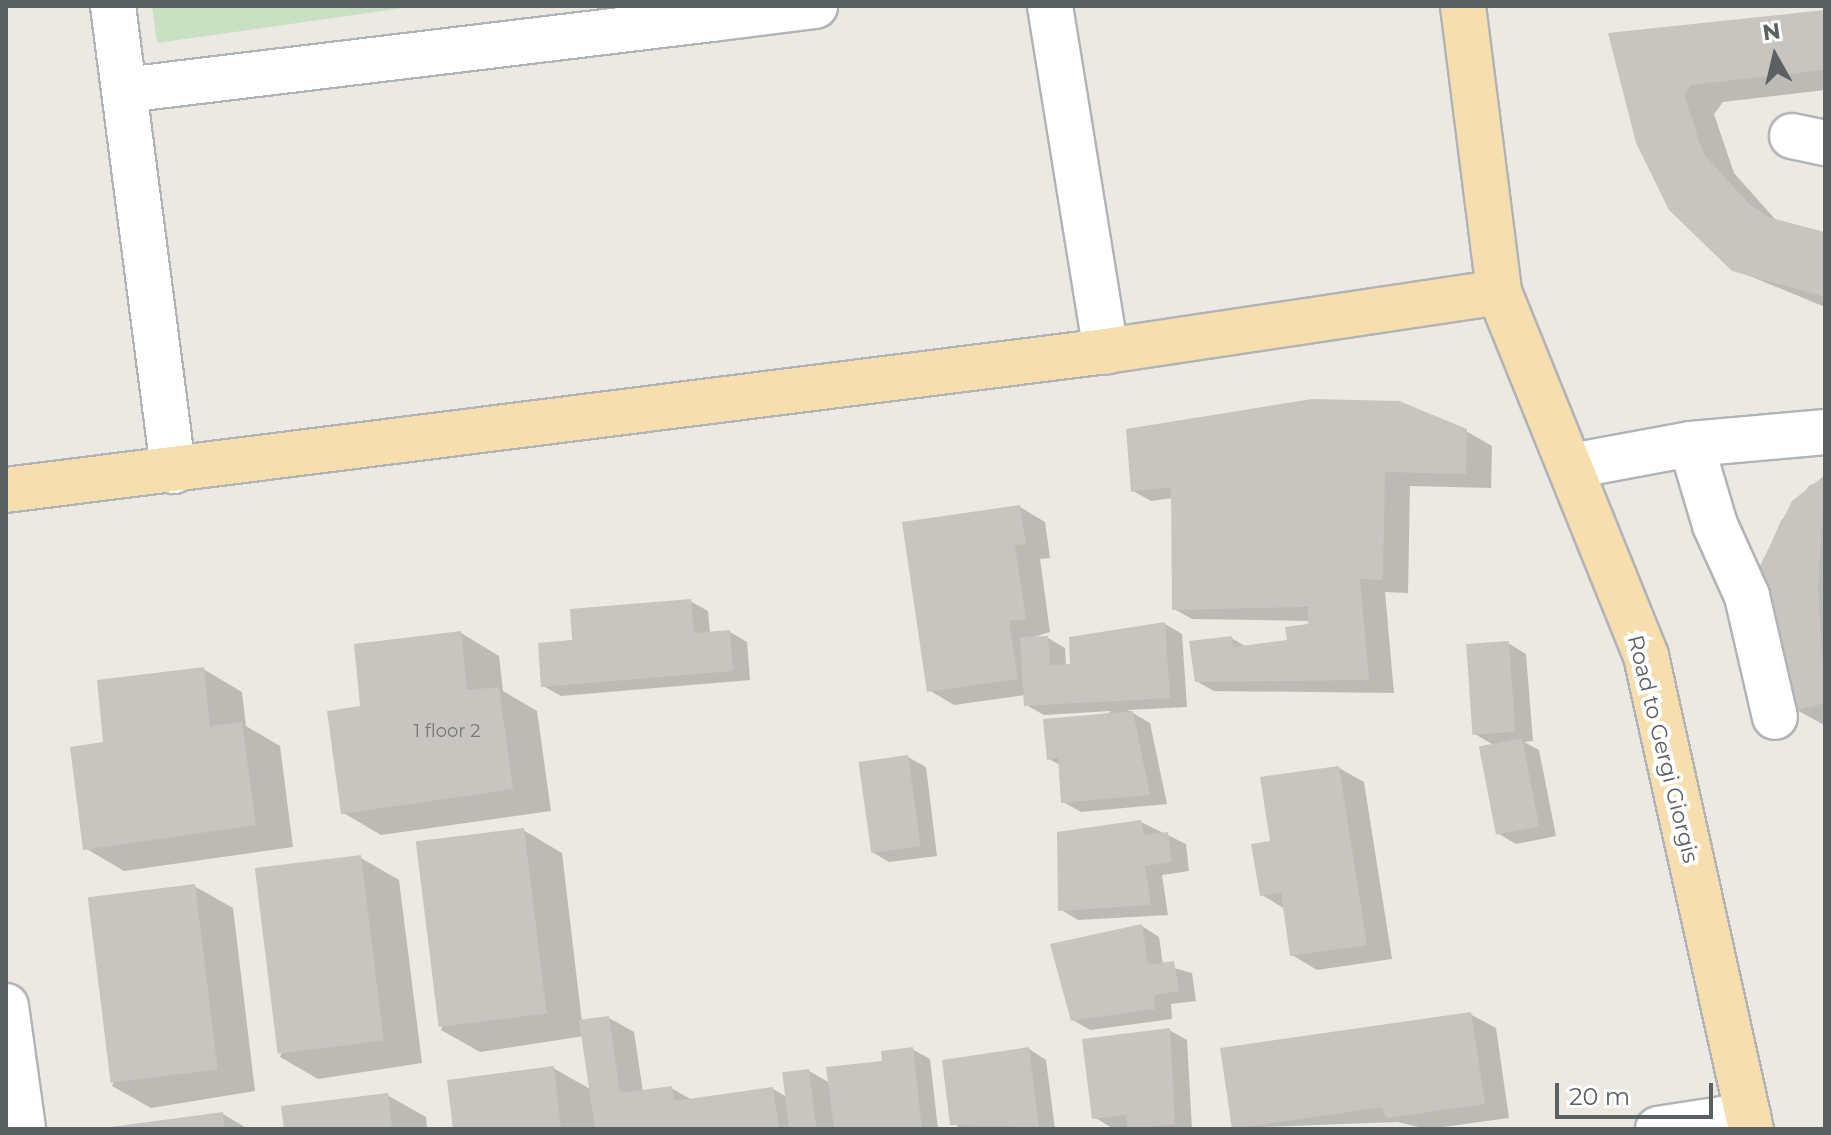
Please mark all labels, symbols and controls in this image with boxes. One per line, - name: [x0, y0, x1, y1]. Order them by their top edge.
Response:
- north arrow: [1735, 16, 1815, 96]
- text: N: [1761, 17, 1782, 46]
- street label: Road to Gergi Giorgis: [1622, 632, 1704, 866]
- house number: 1 floor 2: [414, 720, 480, 742]
- scale bar: [1559, 1067, 1717, 1117]
- text: 20 m: [1569, 1082, 1630, 1111]

